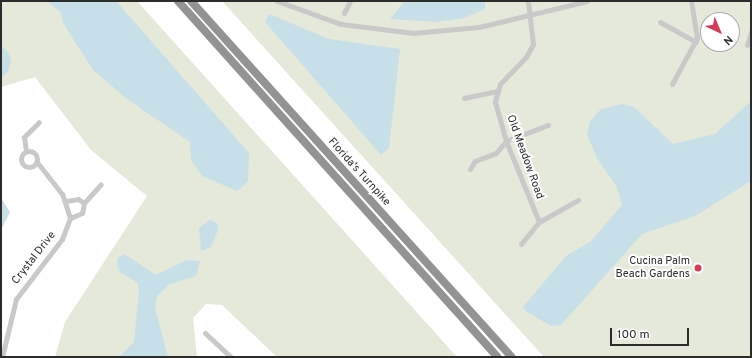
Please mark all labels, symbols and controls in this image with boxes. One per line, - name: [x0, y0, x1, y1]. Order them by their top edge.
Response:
- north arrow: [700, 12, 740, 52]
- text: N: [720, 32, 735, 48]
- street label: Old Meadow Road: [504, 113, 546, 201]
- street label: Florida's Turnpike: [325, 135, 393, 209]
- street label: Crystal Drive: [9, 229, 59, 287]
- place label: Cucina Palm Beach Gardens: [616, 255, 690, 281]
- marker: Cucina Palm Beach Gardens: [693, 263, 703, 273]
- scale bar: [612, 320, 691, 346]
- text: 100 m: [617, 327, 650, 343]

